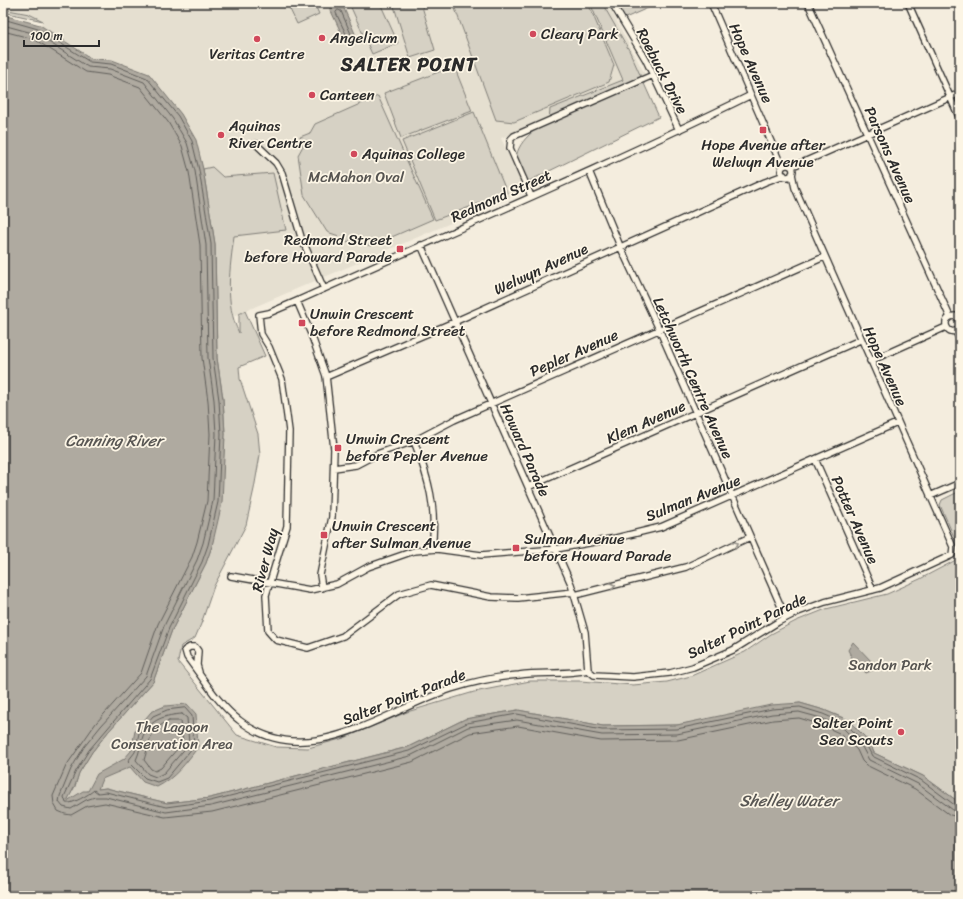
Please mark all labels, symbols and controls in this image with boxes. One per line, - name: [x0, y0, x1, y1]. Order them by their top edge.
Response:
- street label: Hope Avenue: [722, 19, 780, 108]
- place label: Cleary Park: [541, 21, 618, 47]
- scale bar: [24, 22, 99, 48]
- street label: Roebuck Drive: [629, 23, 695, 119]
- text: 100 m: [30, 25, 63, 47]
- place label: Angelicvm: [329, 25, 398, 51]
- marker: Cleary Park: [528, 29, 538, 39]
- marker: Angelicvm: [317, 33, 327, 43]
- marker: Veritas Centre: [252, 34, 262, 44]
- place label: Veritas Centre: [209, 41, 305, 67]
- district label: SALTER POINT: [340, 48, 478, 81]
- place label: Canteen: [320, 82, 375, 108]
- marker: Canteen: [307, 90, 317, 100]
- street label: Parsons Avenue: [857, 102, 923, 208]
- place label: Aquinas River Centre: [228, 113, 312, 156]
- marker: Hope Avenue after Welwyn Avenue: [758, 125, 768, 135]
- marker: Aquinas River Centre: [216, 130, 226, 140]
- place label: Hope Avenue after Welwyn Avenue: [701, 132, 826, 175]
- place label: Aquinas College: [361, 141, 465, 167]
- marker: Aquinas College: [349, 149, 359, 159]
- street label: Redmond Street: [446, 162, 556, 230]
- park label: McMahon Oval: [308, 164, 405, 190]
- place label: Redmond Street before Howard Parade: [245, 227, 392, 270]
- street label: Welwyn Avenue: [489, 236, 593, 302]
- marker: Redmond Street before Howard Parade: [395, 244, 405, 254]
- street label: Letchworth Centre Avenue: [645, 293, 741, 464]
- place label: Unwin Crescent before Redmond Street: [310, 301, 466, 344]
- marker: Unwin Crescent before Redmond Street: [297, 318, 307, 328]
- street label: Pepler Avenue: [525, 322, 623, 384]
- street label: Hope Avenue: [856, 322, 914, 411]
- street label: Klem Avenue: [602, 393, 690, 451]
- street label: Howard Parade: [493, 399, 557, 501]
- water label: Canning River: [66, 426, 165, 455]
- place label: Unwin Crescent before Pepler Avenue: [346, 426, 488, 469]
- marker: Unwin Crescent before Pepler Avenue: [333, 443, 343, 453]
- street label: Sulman Avenue: [641, 467, 745, 529]
- street label: Potter Avenue: [824, 471, 886, 569]
- place label: Unwin Crescent after Sulman Avenue: [332, 513, 471, 556]
- street label: River Way: [244, 525, 286, 595]
- place label: Sulman Avenue before Howard Parade: [524, 526, 672, 569]
- marker: Unwin Crescent after Sulman Avenue: [319, 530, 329, 540]
- one-way arrow: [731, 541, 739, 549]
- marker: Sulman Avenue before Howard Parade: [511, 543, 521, 553]
- one-way arrow: [610, 583, 616, 591]
- street label: Salter Point Parade: [683, 586, 812, 666]
- park label: Sandon Park: [848, 652, 932, 678]
- street label: Salter Point Parade: [338, 661, 470, 733]
- place label: Salter Point Sea Scouts: [812, 710, 894, 753]
- park label: The Lagoon Conservation Area: [111, 714, 233, 757]
- marker: Salter Point Sea Scouts: [896, 727, 906, 737]
- water label: Shelley Water: [740, 786, 841, 815]

